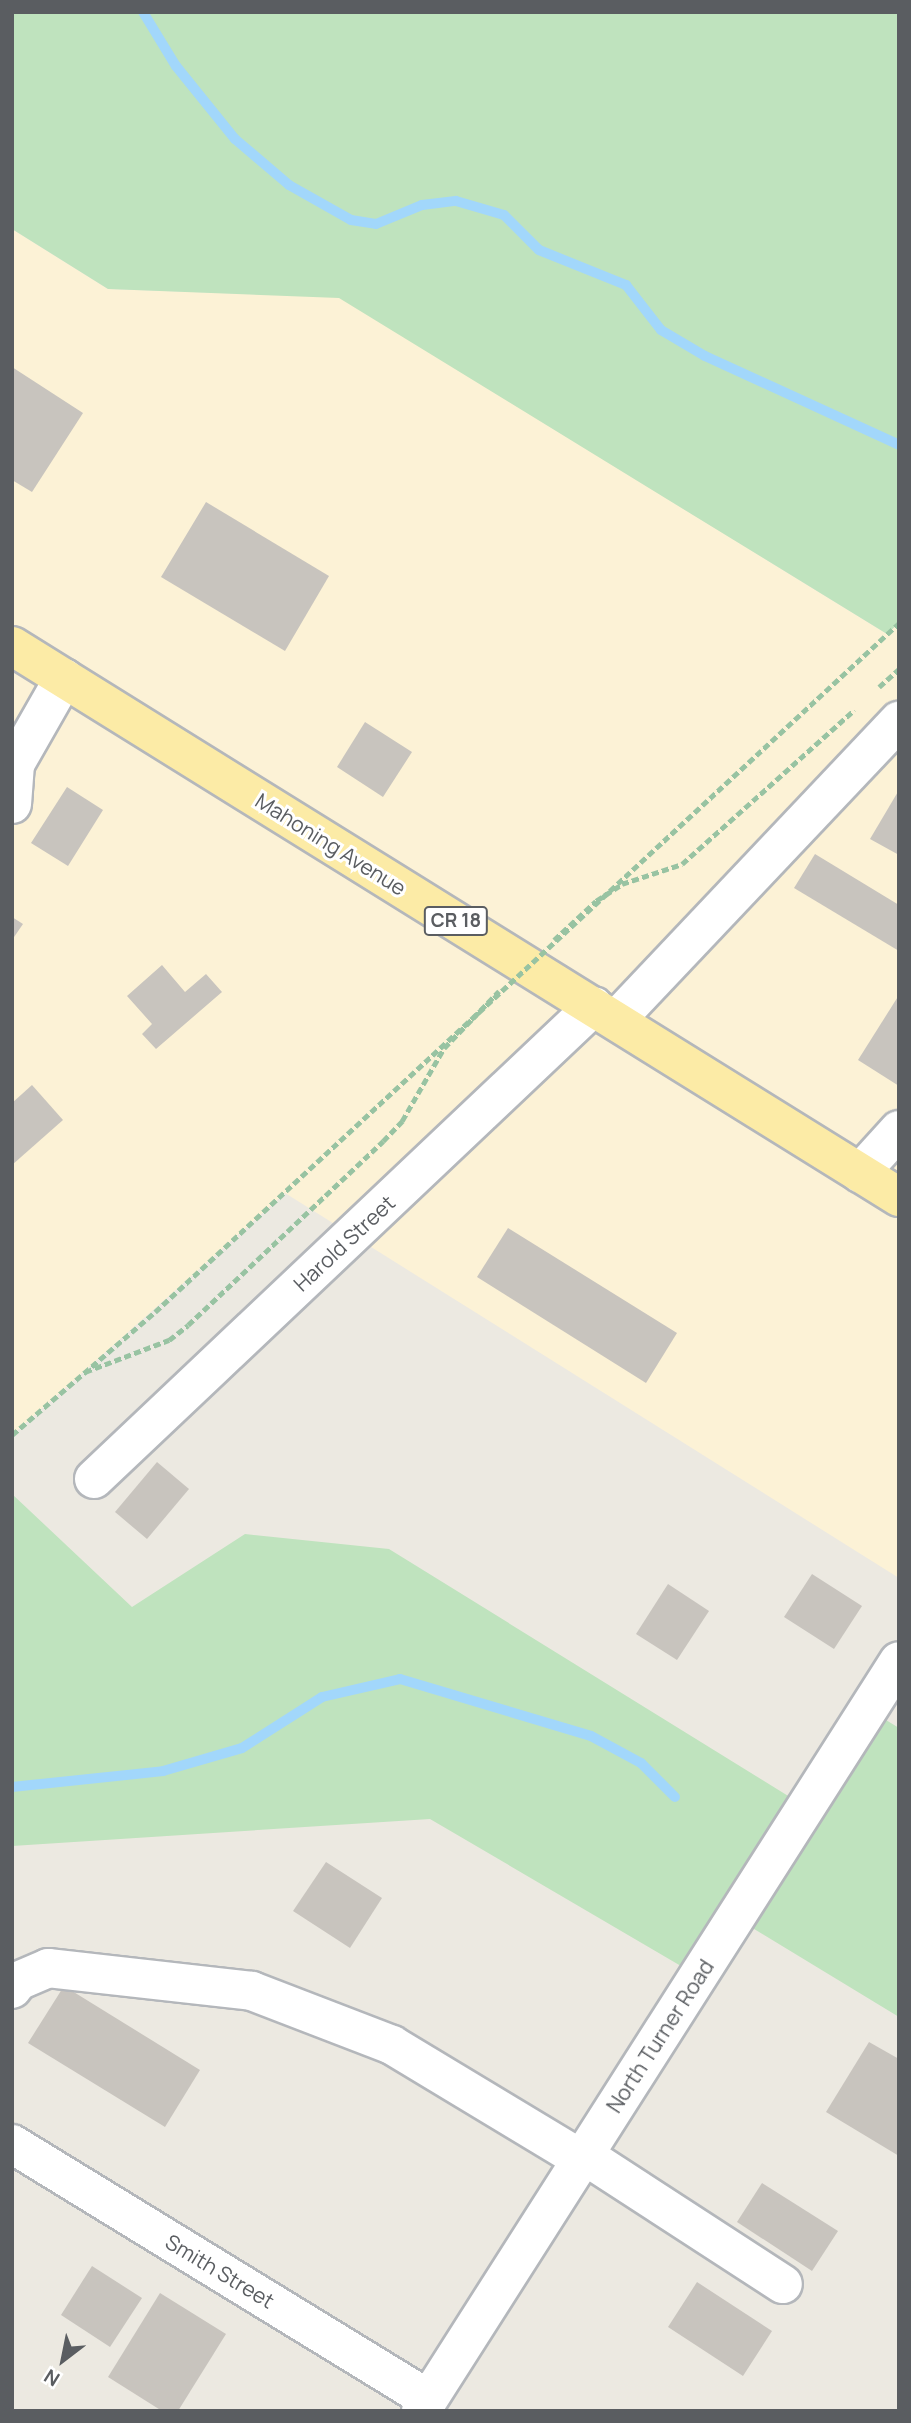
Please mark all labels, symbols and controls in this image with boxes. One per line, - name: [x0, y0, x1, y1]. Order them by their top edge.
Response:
- street label: Mahoning Avenue: [251, 788, 411, 900]
- road number: CR 18: [423, 906, 489, 937]
- street label: Harold Street: [288, 1190, 400, 1296]
- street label: North Turner Road: [601, 1955, 719, 2117]
- street label: Smith Street: [161, 2229, 279, 2313]
- north arrow: [28, 2325, 98, 2395]
- text: N: [39, 2363, 65, 2392]

